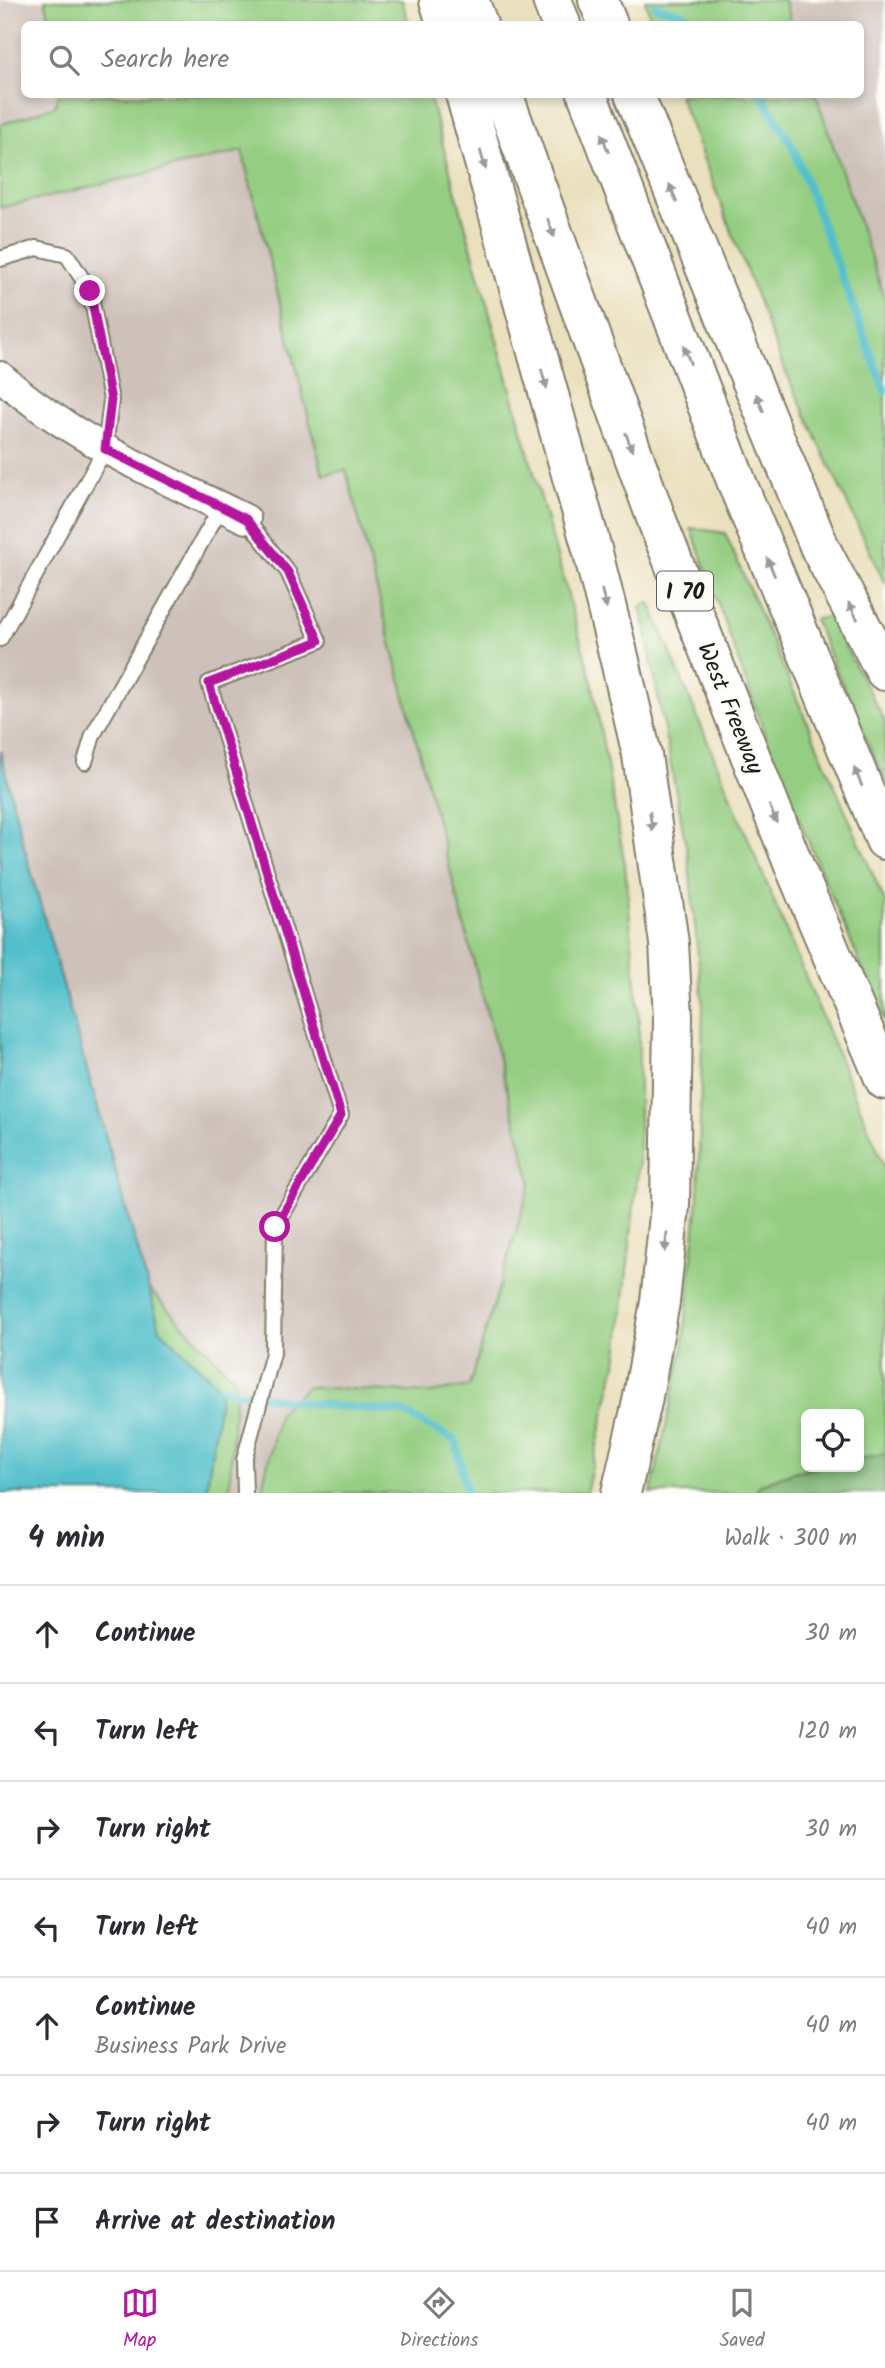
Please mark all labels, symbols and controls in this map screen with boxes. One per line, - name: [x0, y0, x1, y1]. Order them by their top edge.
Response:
- search box: [21, 21, 864, 98]
- text: Search here: [101, 39, 229, 81]
- icon: search: [45, 41, 83, 79]
- one-way arrow: [599, 133, 610, 154]
- one-way arrow: [479, 150, 489, 171]
- one-way arrow: [668, 182, 679, 203]
- one-way arrow: [546, 217, 557, 238]
- route end: [74, 275, 105, 306]
- one-way arrow: [681, 345, 692, 366]
- one-way arrow: [540, 369, 550, 390]
- one-way arrow: [754, 393, 766, 413]
- one-way arrow: [624, 431, 635, 452]
- one-way arrow: [766, 556, 777, 577]
- road number: I 70: [657, 572, 713, 610]
- one-way arrow: [599, 588, 610, 610]
- one-way arrow: [847, 600, 859, 620]
- street label: West Freeway: [685, 637, 774, 781]
- one-way arrow: [852, 767, 864, 787]
- one-way arrow: [768, 803, 779, 824]
- one-way arrow: [646, 810, 657, 832]
- route start: [259, 1211, 290, 1242]
- one-way arrow: [661, 1232, 672, 1254]
- map controls: [801, 1409, 864, 1472]
- button: locate: [801, 1409, 864, 1472]
- text: 4 min: [28, 1515, 105, 1563]
- text: Walk · 300 m: [724, 1521, 857, 1557]
- text: Continue: [95, 1613, 196, 1655]
- icon: ahead: [28, 1615, 66, 1653]
- text: 30 m: [805, 1616, 857, 1652]
- text: Turn left: [95, 1711, 198, 1753]
- icon: left: [28, 1713, 66, 1751]
- text: 120 m: [797, 1714, 857, 1750]
- text: Turn right: [95, 1809, 211, 1851]
- icon: right: [28, 1811, 66, 1849]
- text: 30 m: [805, 1812, 857, 1848]
- text: Turn left: [95, 1907, 198, 1949]
- icon: left: [28, 1909, 66, 1947]
- text: 40 m: [805, 1910, 857, 1946]
- text: Continue: [95, 1987, 196, 2029]
- icon: ahead: [28, 2007, 66, 2045]
- text: 40 m: [805, 2008, 857, 2044]
- text: Business Park Drive: [95, 2029, 286, 2065]
- text: Turn right: [95, 2103, 211, 2145]
- icon: right: [28, 2105, 66, 2143]
- text: 40 m: [805, 2106, 857, 2142]
- text: Arrive at destination: [95, 2201, 335, 2243]
- icon: arrive: [28, 2203, 66, 2241]
- tab: Map: [121, 2284, 159, 2356]
- tab: Directions: [400, 2284, 478, 2356]
- tab: Saved: [719, 2284, 764, 2356]

